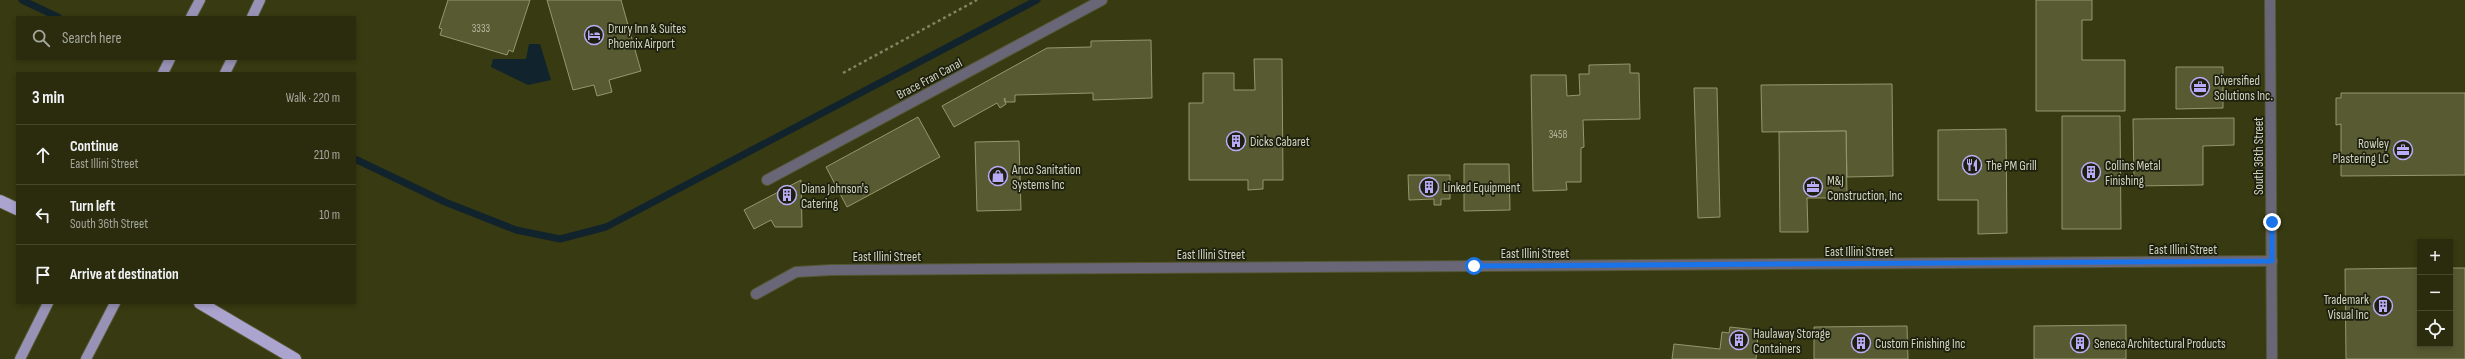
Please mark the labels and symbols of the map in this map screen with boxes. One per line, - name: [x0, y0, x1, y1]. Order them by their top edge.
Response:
- place label: Drury Inn & Suites Phoenix Airport: [608, 21, 686, 52]
- house number: 3333: [472, 22, 491, 35]
- hotel icon: Drury Inn & Suites Phoenix Airport: [583, 24, 605, 46]
- street label: Brace Fran Canal: [894, 55, 965, 103]
- place label: Diversified Solutions Inc.: [2214, 73, 2273, 104]
- office icon: Diversified Solutions Inc.: [2189, 76, 2211, 98]
- street label: South 36th Street: [2251, 117, 2267, 195]
- house number: 3458: [1549, 128, 1567, 141]
- building icon: Dicks Cabaret: [1225, 130, 1247, 152]
- place label: Dicks Cabaret: [1250, 134, 1310, 150]
- place label: Rowley Plastering LC: [2332, 136, 2389, 167]
- office icon: Rowley Plastering LC: [2392, 139, 2414, 161]
- restaurant icon: The PM Grill: [1961, 154, 1983, 176]
- place label: The PM Grill: [1986, 158, 2037, 174]
- place label: Collins Metal Finishing: [2105, 158, 2161, 189]
- building icon: Collins Metal Finishing: [2080, 161, 2102, 183]
- place label: Anco Sanitation Systems Inc: [1011, 162, 1081, 193]
- shop icon: Anco Sanitation Systems Inc: [987, 165, 1009, 187]
- place label: M&J Construction, Inc: [1827, 173, 1902, 204]
- building icon: Linked Equipment: [1418, 176, 1440, 198]
- office icon: M&J Construction, Inc: [1802, 176, 1824, 198]
- place label: Linked Equipment: [1443, 180, 1520, 196]
- place label: Diana Johnson's Catering: [801, 181, 869, 212]
- building icon: Diana Johnson's Catering: [776, 184, 798, 206]
- route end: [2263, 213, 2281, 231]
- street label: East Illini Street: [2149, 242, 2217, 258]
- street label: East Illini Street: [1825, 244, 1893, 260]
- street label: East Illini Street: [1501, 246, 1569, 262]
- street label: East Illini Street: [1177, 247, 1245, 263]
- street label: East Illini Street: [853, 249, 921, 265]
- route start: [1465, 257, 1483, 275]
- place label: Trademark Visual Inc: [2323, 292, 2369, 323]
- building icon: Trademark Visual Inc: [2372, 295, 2394, 317]
- place label: Haulaway Storage Containers: [1753, 326, 1830, 357]
- building icon: Haulaway Storage Containers: [1728, 329, 1750, 351]
- building icon: Custom Finishing Inc: [1850, 332, 1872, 354]
- building icon: Seneca Architectural Products: [2069, 332, 2091, 354]
- place label: Custom Finishing Inc: [1875, 336, 1965, 352]
- place label: Seneca Architectural Products: [2094, 336, 2226, 352]

